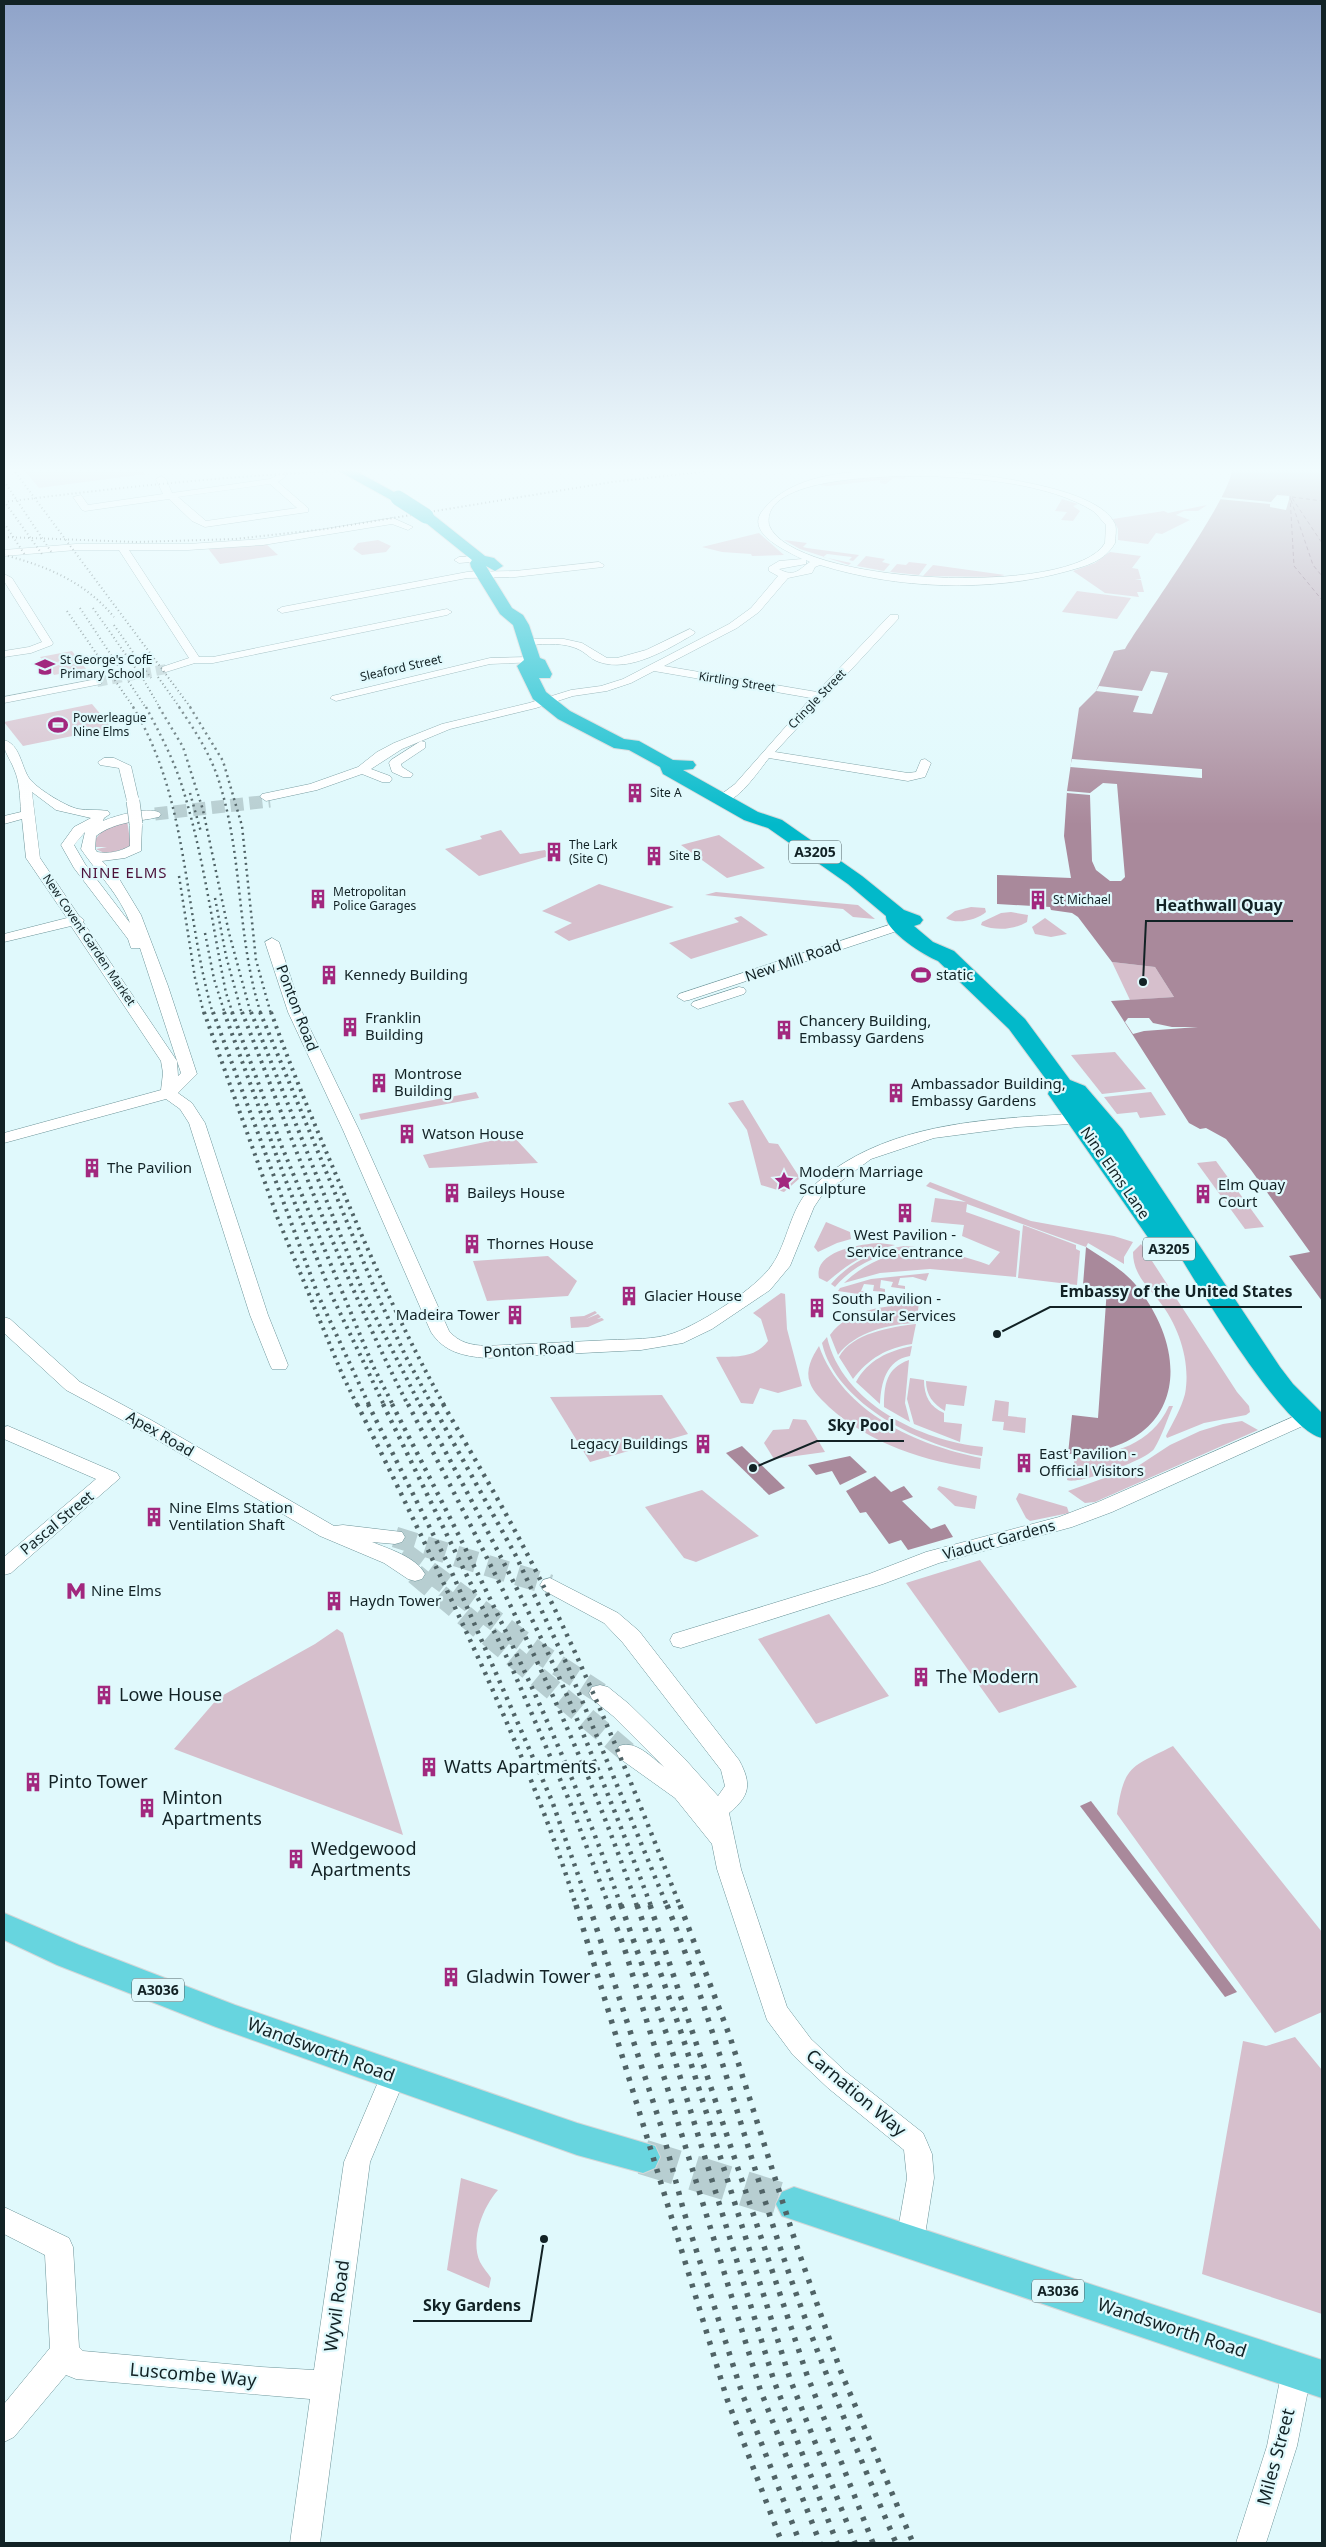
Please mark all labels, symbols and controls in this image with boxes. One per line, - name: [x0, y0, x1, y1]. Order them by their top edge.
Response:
- street label: Sleaford Street: [358, 650, 444, 685]
- place label: St George's CofE Primary School: [60, 651, 153, 682]
- school or university icon: St George's CofE Primary School: [34, 656, 56, 678]
- street label: Cringle Street: [784, 665, 850, 732]
- street label: Kirtling Street: [698, 667, 777, 696]
- place label: Powerleague Nine Elms: [73, 709, 147, 740]
- sports icon: Powerleague Nine Elms: [47, 714, 69, 736]
- building icon: Site A: [624, 782, 646, 804]
- place label: Site A: [650, 784, 682, 801]
- place label: The Lark (Site C): [569, 836, 618, 867]
- road number: A3205: [789, 840, 841, 864]
- building icon: The Lark (Site C): [543, 841, 565, 863]
- building icon: Site B: [643, 845, 665, 867]
- place label: Site B: [669, 847, 701, 864]
- district label: NINE ELMS: [80, 862, 168, 882]
- street label: New Covent Garden Market: [39, 871, 140, 1009]
- place label: Metropolitan Police Garages: [333, 883, 416, 914]
- building icon: Metropolitan Police Garages: [307, 888, 329, 910]
- building icon: St Michael: [1027, 889, 1049, 911]
- callout: Heathwall Quay: [1146, 890, 1293, 921]
- place label: St Michael: [1053, 891, 1111, 908]
- text: Heathwall Quay: [1155, 894, 1284, 916]
- street label: New Mill Road: [742, 934, 843, 986]
- street label: Ponton Road: [272, 962, 324, 1054]
- building icon: Kennedy Building: [318, 964, 340, 986]
- place label: Kennedy Building: [344, 964, 468, 984]
- sports icon: static: [910, 964, 932, 986]
- place label: static: [936, 964, 974, 984]
- place label: Franklin Building: [365, 1007, 423, 1044]
- place label: Chancery Building, Embassy Gardens: [799, 1010, 931, 1047]
- building icon: Franklin Building: [339, 1016, 361, 1038]
- building icon: Chancery Building, Embassy Gardens: [773, 1019, 795, 1041]
- place label: Montrose Building: [394, 1063, 462, 1100]
- building icon: Montrose Building: [368, 1072, 390, 1094]
- place label: Ambassador Building, Embassy Gardens: [911, 1073, 1066, 1110]
- building icon: Ambassador Building, Embassy Gardens: [885, 1082, 907, 1104]
- street label: Nine Elms Lane: [1077, 1122, 1155, 1222]
- building icon: Watson House: [396, 1123, 418, 1145]
- place label: Watson House: [422, 1123, 524, 1143]
- building icon: The Pavilion: [81, 1157, 103, 1179]
- place label: The Pavilion: [107, 1157, 192, 1177]
- place label: Modern Marriage Sculpture: [799, 1161, 923, 1198]
- place icon: Modern Marriage Sculpture: [773, 1170, 795, 1192]
- place label: Elm Quay Court: [1218, 1174, 1286, 1211]
- building icon: Baileys House: [441, 1182, 463, 1204]
- place label: Baileys House: [467, 1182, 565, 1202]
- building icon: Elm Quay Court: [1192, 1183, 1214, 1205]
- building icon: West Pavilion - Service entrance: [894, 1202, 916, 1224]
- place label: West Pavilion - Service entrance: [847, 1224, 963, 1261]
- building icon: Thornes House: [461, 1233, 483, 1255]
- place label: Thornes House: [487, 1233, 594, 1253]
- road number: A3205: [1143, 1238, 1195, 1260]
- callout: Embassy of the United States: [1050, 1276, 1302, 1307]
- text: Embassy of the United States: [1060, 1280, 1292, 1302]
- building icon: Glacier House: [618, 1285, 640, 1307]
- place label: Glacier House: [644, 1285, 742, 1305]
- place label: South Pavilion - Consular Services: [832, 1288, 956, 1325]
- building icon: South Pavilion - Consular Services: [806, 1297, 828, 1319]
- place label: Madeira Tower: [396, 1304, 500, 1324]
- building icon: Madeira Tower: [504, 1304, 526, 1326]
- street label: Ponton Road: [483, 1337, 575, 1361]
- street label: Apex Road: [123, 1406, 198, 1461]
- callout: Sky Pool: [817, 1410, 904, 1441]
- text: Sky Pool: [828, 1414, 894, 1436]
- place label: Legacy Buildings: [570, 1433, 688, 1453]
- building icon: Legacy Buildings: [692, 1433, 714, 1455]
- place label: East Pavilion - Official Visitors: [1039, 1443, 1144, 1480]
- building icon: East Pavilion - Official Visitors: [1013, 1452, 1035, 1474]
- street label: Pascal Street: [15, 1485, 98, 1559]
- place label: Nine Elms Station Ventilation Shaft: [169, 1497, 293, 1534]
- building icon: Nine Elms Station Ventilation Shaft: [143, 1506, 165, 1528]
- street label: Viaduct Gardens: [940, 1514, 1057, 1564]
- metro station icon: Nine Elms: [65, 1580, 87, 1602]
- place label: Nine Elms: [91, 1580, 161, 1600]
- building icon: Haydn Tower: [323, 1590, 345, 1612]
- place label: Haydn Tower: [349, 1590, 441, 1610]
- place label: The Modern: [936, 1664, 1039, 1688]
- building icon: The Modern: [910, 1666, 932, 1688]
- place label: Lowe House: [119, 1682, 222, 1706]
- building icon: Lowe House: [93, 1684, 115, 1706]
- place label: Watts Apartments: [444, 1754, 597, 1778]
- building icon: Watts Apartments: [418, 1756, 440, 1778]
- place label: Pinto Tower: [48, 1769, 148, 1793]
- building icon: Pinto Tower: [22, 1771, 44, 1793]
- place label: Minton Apartments: [162, 1785, 262, 1830]
- building icon: Minton Apartments: [136, 1797, 158, 1819]
- place label: Wedgewood Apartments: [311, 1836, 416, 1881]
- building icon: Wedgewood Apartments: [285, 1848, 307, 1870]
- place label: Gladwin Tower: [466, 1964, 591, 1988]
- building icon: Gladwin Tower: [440, 1966, 462, 1988]
- road number: A3036: [132, 1978, 184, 2002]
- street label: Wandsworth Road: [244, 2011, 398, 2087]
- street label: Carnation Way: [802, 2043, 912, 2142]
- street label: Wyvil Road: [318, 2258, 354, 2353]
- road number: A3036: [1032, 2280, 1084, 2302]
- callout: Sky Gardens: [413, 2290, 531, 2321]
- street label: Wandsworth Road: [1095, 2292, 1250, 2362]
- text: Sky Gardens: [423, 2294, 521, 2316]
- street label: Luscombe Way: [129, 2357, 258, 2392]
- street label: Miles Street: [1251, 2405, 1300, 2508]

